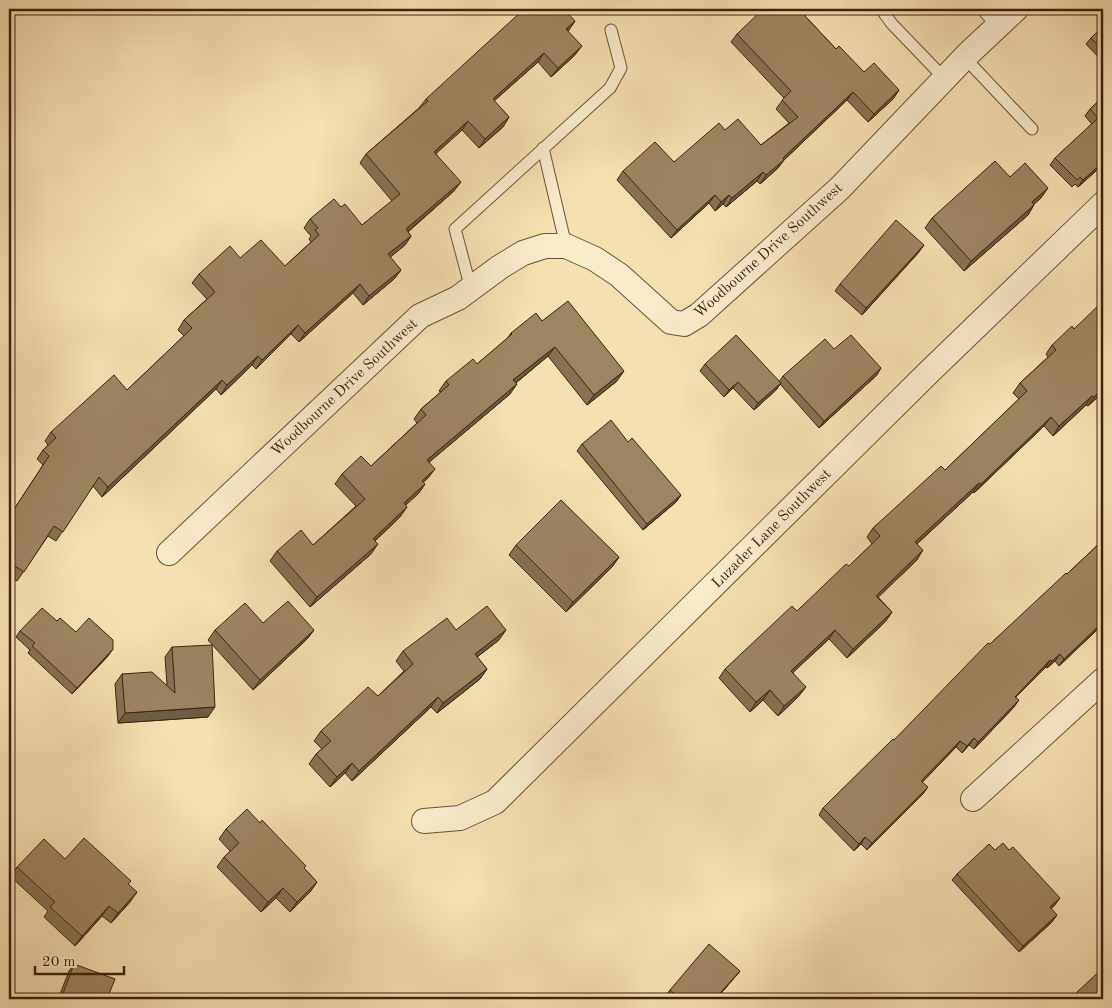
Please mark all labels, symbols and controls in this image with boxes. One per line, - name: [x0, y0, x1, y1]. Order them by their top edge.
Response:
- street label: Woodbourne Drive Southwest: [692, 181, 846, 322]
- street label: Woodbourne Drive Southwest: [269, 317, 421, 460]
- street label: Luzader Lane Southwest: [710, 467, 834, 591]
- scale bar: [35, 943, 124, 975]
- text: 20 m: [42, 955, 76, 970]

